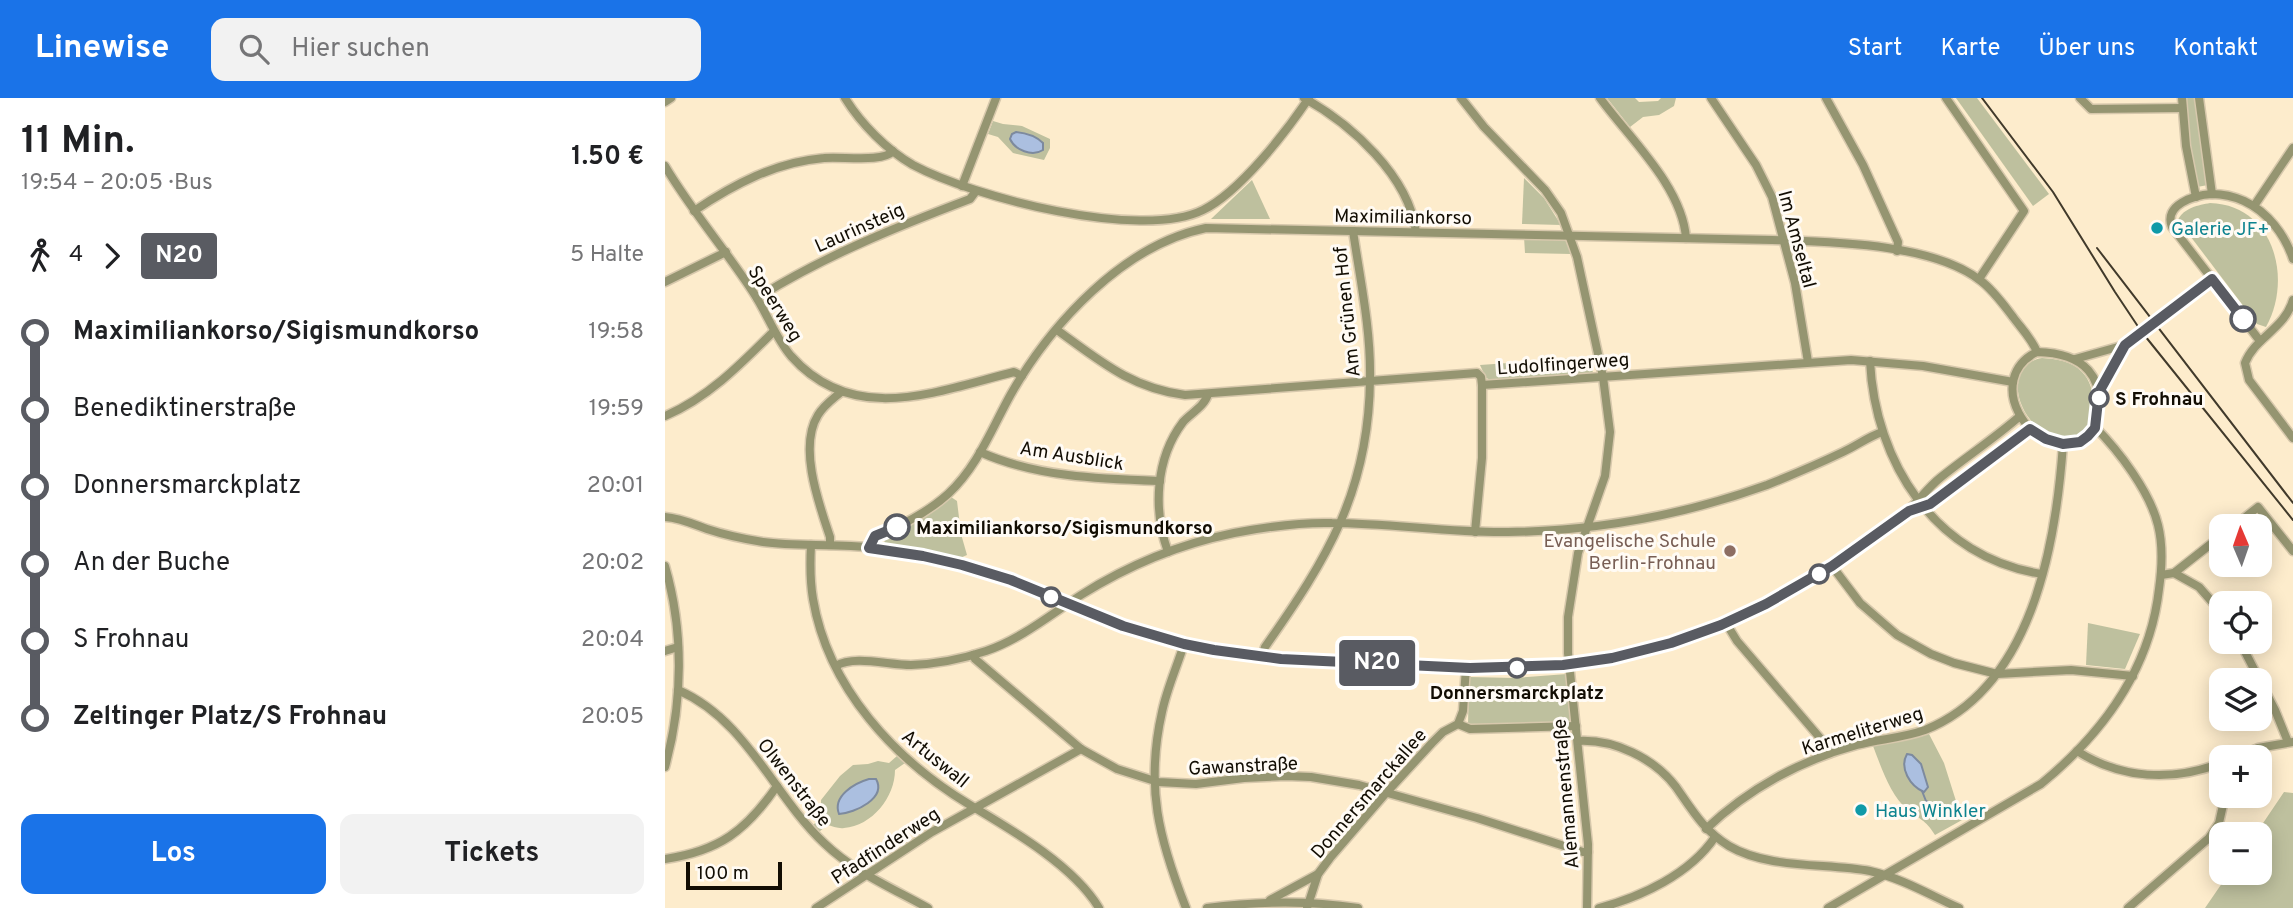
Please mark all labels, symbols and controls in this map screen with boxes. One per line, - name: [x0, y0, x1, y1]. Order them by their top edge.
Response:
- search box: [211, 18, 701, 81]
- text: Linewise: [35, 28, 169, 70]
- icon: search: [235, 30, 273, 68]
- text: Hier suchen: [291, 33, 430, 66]
- text: Start: [1848, 34, 1902, 64]
- text: Karte: [1940, 34, 2000, 64]
- text: Über uns: [2038, 34, 2135, 64]
- text: Kontakt: [2173, 34, 2258, 64]
- text: 11 Min.: [21, 118, 134, 167]
- text: 1.50 €: [571, 141, 644, 174]
- text: 19:54 – 20:05 · Bus: [21, 169, 213, 198]
- street label: Im Amseltal: [1772, 188, 1821, 291]
- street label: Laurinsteig: [811, 198, 908, 259]
- street label: Maximiliankorso: [1334, 205, 1472, 231]
- place label: Galerie JF+: [2171, 218, 2270, 242]
- marker: Galerie JF+: [2149, 220, 2165, 236]
- icon: walk: [21, 237, 59, 275]
- icon: forward: [93, 237, 131, 275]
- text: 4: [69, 241, 83, 270]
- text: N20: [155, 241, 203, 271]
- text: 5 Halte: [570, 241, 644, 270]
- street label: Am Grünen Hof: [1329, 245, 1367, 378]
- street label: Speerweg: [741, 261, 807, 347]
- unlabelled marker: [2230, 306, 2256, 332]
- text: Maximiliankorso/Sigismundkorso: [73, 316, 479, 349]
- text: 19:58: [588, 318, 644, 347]
- street label: Ludolfingerweg: [1496, 348, 1630, 382]
- marker: S Frohnau: [2089, 388, 2109, 408]
- place label: S Frohnau: [2115, 388, 2204, 412]
- text: Benediktinerstraße: [73, 393, 296, 426]
- text: 19:59: [589, 395, 644, 424]
- street label: Am Ausblick: [1018, 437, 1126, 477]
- text: Donnersmarckplatz: [73, 470, 301, 503]
- text: 20:01: [587, 472, 644, 501]
- marker: Maximiliankorso/Sigismundkorso: [884, 514, 910, 540]
- north arrow: [2209, 514, 2271, 578]
- map controls: [2209, 514, 2272, 885]
- place label: Maximiliankorso/Sigismundkorso: [916, 517, 1213, 541]
- place label: Evangelische Schule Berlin-Frohnau: [1543, 530, 1716, 576]
- marker: Evangelische Schule Berlin-Frohnau: [1722, 543, 1738, 559]
- text: An der Buche: [73, 547, 230, 580]
- text: 20:02: [581, 549, 644, 578]
- unlabelled marker: [1809, 564, 1829, 584]
- unlabelled marker: [1041, 587, 1061, 607]
- button: locate: [2209, 591, 2272, 654]
- text: S Frohnau: [73, 624, 189, 657]
- text: 20:04: [581, 626, 644, 655]
- line badge: N20: [1337, 640, 1417, 686]
- text: N20: [1353, 648, 1401, 678]
- marker: Donnersmarckplatz: [1507, 658, 1527, 678]
- button: layers: [2209, 668, 2272, 731]
- place label: Donnersmarckplatz: [1430, 682, 1604, 706]
- text: Zeltinger Platz/S Frohnau: [73, 701, 387, 734]
- street label: Karmeliterweg: [1799, 702, 1926, 762]
- text: 20:05: [581, 703, 644, 732]
- street label: Alemannenstraße: [1548, 718, 1586, 870]
- street label: Donnersmarckallee: [1306, 724, 1433, 864]
- street label: Artuswall: [896, 725, 973, 794]
- street label: Olwenstraße: [751, 734, 836, 832]
- button: +: [2209, 745, 2272, 808]
- street label: Gawanstraße: [1188, 752, 1299, 782]
- place label: Haus Winkler: [1875, 800, 1986, 824]
- marker: Haus Winkler: [1853, 802, 1869, 818]
- street label: Pfadfinderweg: [827, 803, 945, 891]
- button: Los: [21, 814, 326, 894]
- button: Tickets: [340, 814, 644, 894]
- button: −: [2209, 822, 2272, 885]
- scale bar: [686, 859, 782, 891]
- text: 100 m: [697, 862, 749, 886]

